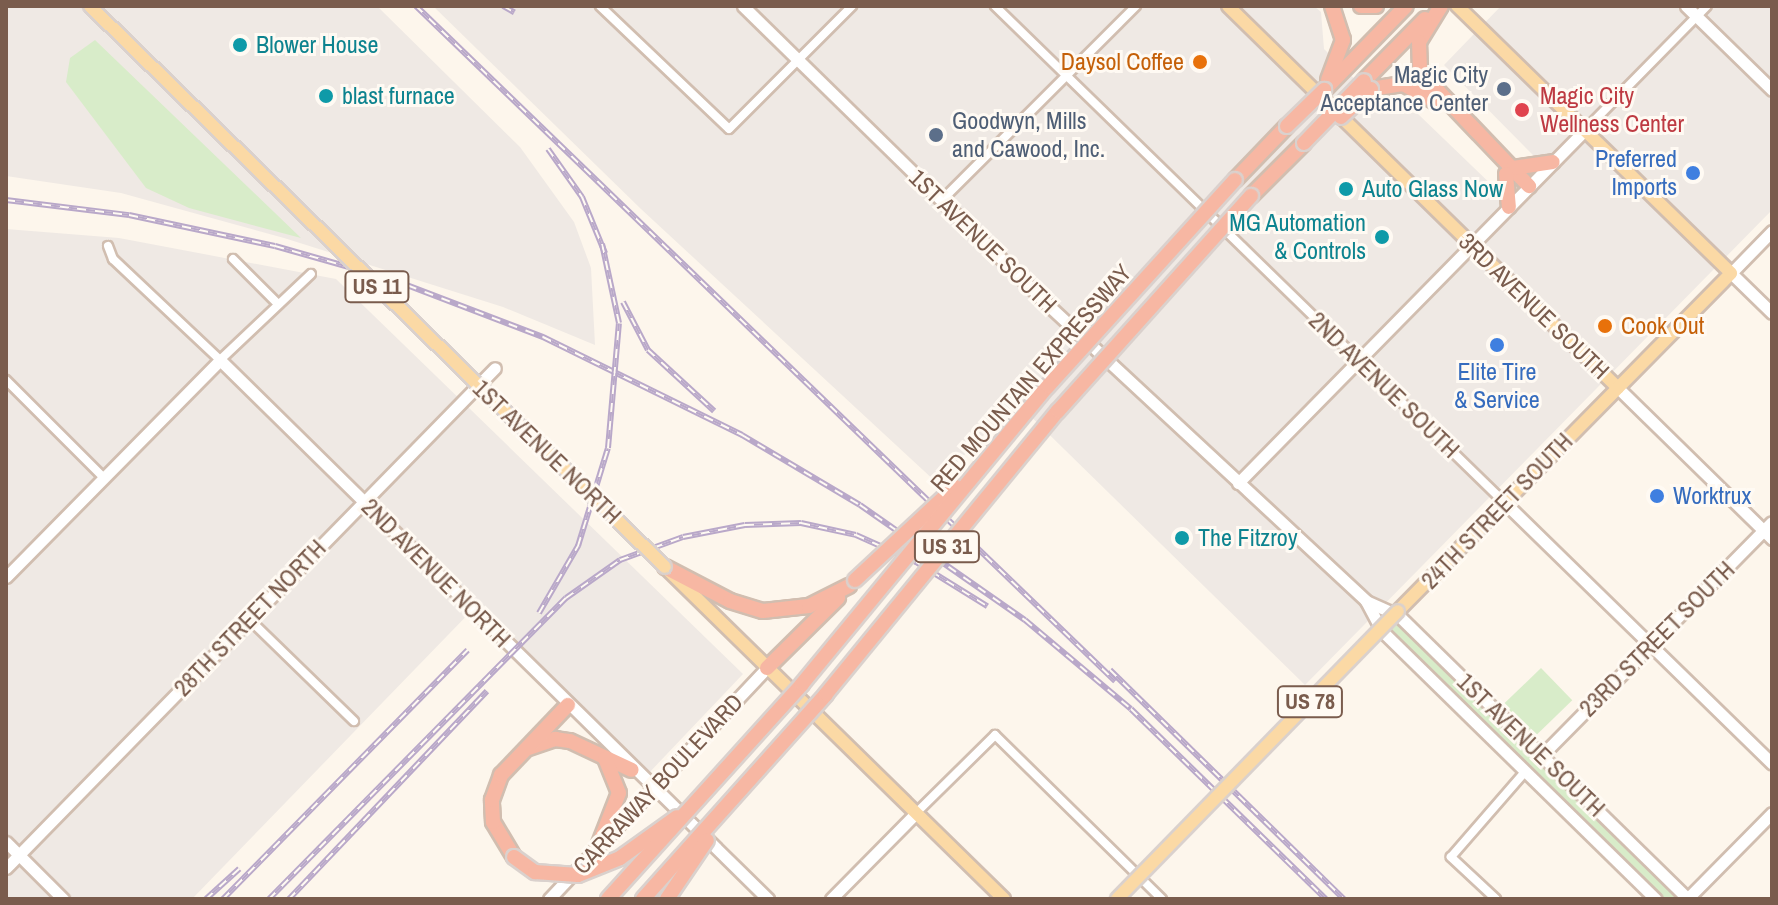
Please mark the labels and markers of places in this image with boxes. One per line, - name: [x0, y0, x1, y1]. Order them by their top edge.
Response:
- place label: Blower House: [256, 31, 378, 59]
- marker: Blower House: [231, 36, 249, 54]
- place label: Daysol Coffee: [1061, 48, 1184, 76]
- marker: Daysol Coffee: [1191, 53, 1209, 71]
- place label: Magic City Acceptance Center: [1321, 61, 1488, 117]
- marker: Magic City Acceptance Center: [1495, 80, 1513, 98]
- place label: blast furnace: [342, 82, 455, 110]
- place label: Magic City Wellness Center: [1540, 82, 1684, 138]
- marker: blast furnace: [317, 87, 335, 105]
- marker: Magic City Wellness Center: [1511, 99, 1533, 121]
- place label: Goodwyn, Mills and Cawood, Inc.: [952, 107, 1105, 163]
- marker: Goodwyn, Mills and Cawood, Inc.: [927, 126, 945, 144]
- place label: Preferred Imports: [1595, 145, 1677, 201]
- marker: Preferred Imports: [1684, 164, 1702, 182]
- place label: Auto Glass Now: [1362, 175, 1503, 203]
- marker: Auto Glass Now: [1337, 180, 1355, 198]
- place label: MG Automation & Controls: [1228, 209, 1366, 265]
- marker: MG Automation & Controls: [1373, 228, 1391, 246]
- place label: Cook Out: [1621, 312, 1704, 340]
- marker: Cook Out: [1596, 317, 1614, 335]
- marker: Elite Tire & Service: [1488, 336, 1506, 354]
- place label: Elite Tire & Service: [1454, 358, 1540, 414]
- place label: Worktrux: [1673, 482, 1751, 510]
- marker: Worktrux: [1648, 487, 1666, 505]
- place label: The Fitzroy: [1198, 524, 1298, 552]
- marker: The Fitzroy: [1173, 529, 1191, 547]

